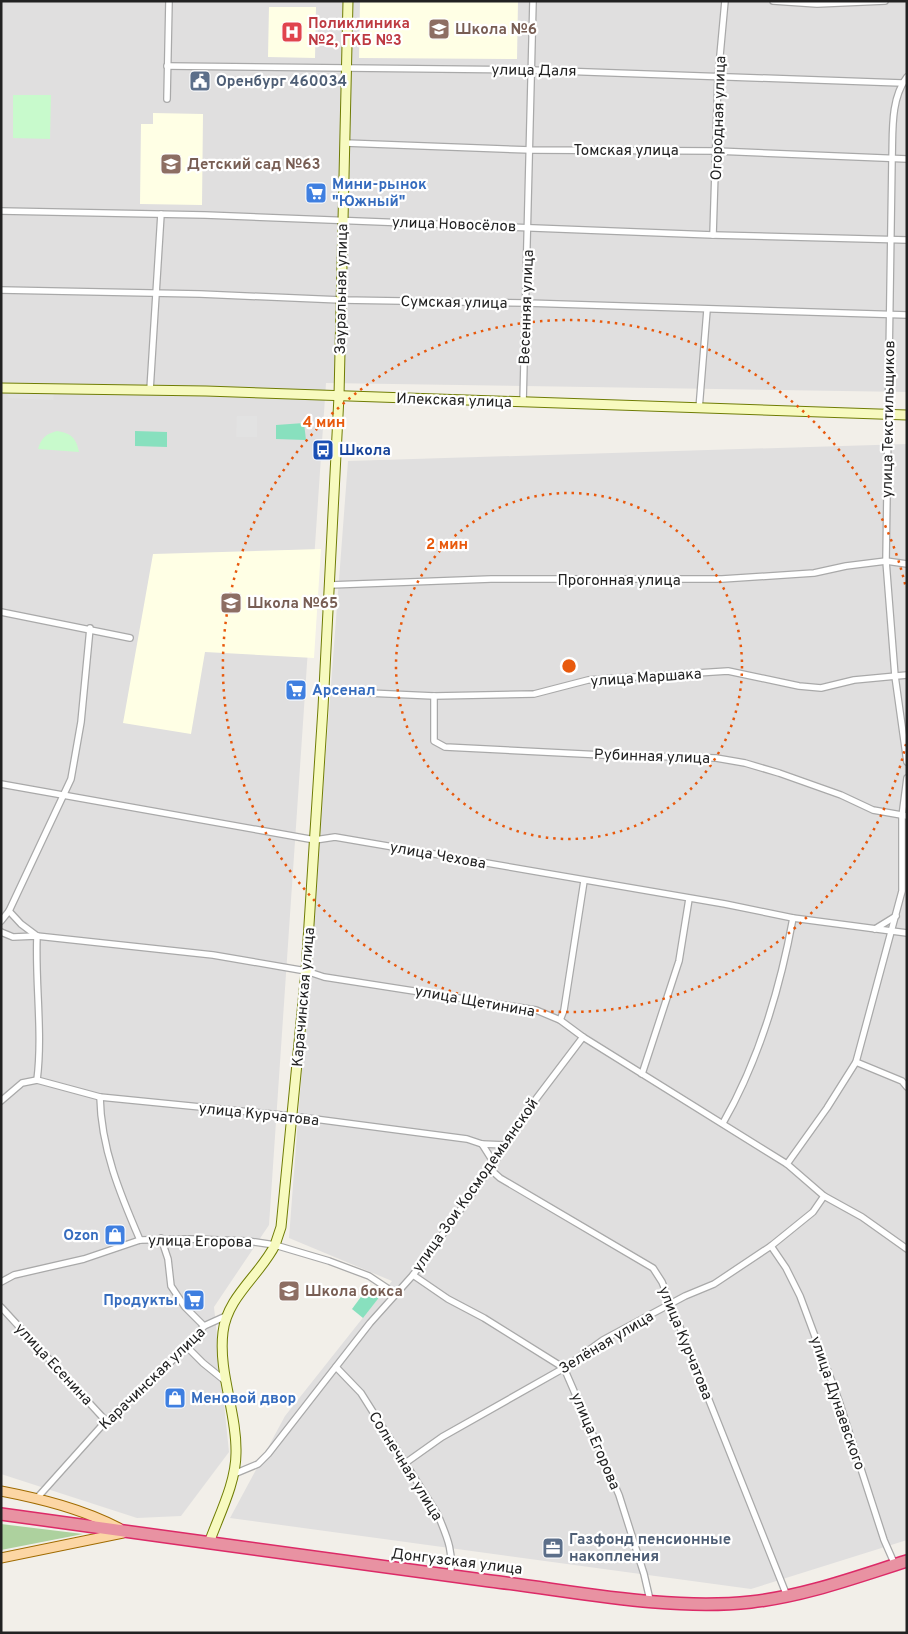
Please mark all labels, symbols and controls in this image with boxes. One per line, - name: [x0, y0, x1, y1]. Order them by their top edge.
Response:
- place label: Поликлиника №2, ГКБ №3: [308, 15, 410, 51]
- school or university icon: Школа №6: [427, 17, 451, 41]
- hospital icon: Поликлиника №2, ГКБ №3: [280, 20, 304, 44]
- place label: Школа №6: [455, 21, 537, 40]
- street label: Огородная улица: [708, 55, 731, 181]
- street label: улица Даля: [491, 61, 577, 82]
- public building icon: Оренбург 460034: [188, 69, 212, 93]
- place label: Оренбург 460034: [216, 73, 347, 92]
- street label: Томская улица: [573, 142, 679, 161]
- school or university icon: Детский сад №63: [159, 152, 183, 176]
- place label: Детский сад №63: [187, 156, 320, 175]
- place label: Мини-рынок "Южный": [332, 176, 427, 212]
- supermarket icon: Мини-рынок "Южный": [304, 181, 328, 205]
- street label: улица Новосёлов: [391, 214, 516, 237]
- street label: Зауральная улица: [332, 223, 353, 355]
- street label: Весенняя улица: [516, 249, 539, 365]
- street label: Сумская улица: [400, 293, 508, 314]
- street label: улица Текстильщиков: [879, 340, 900, 498]
- street label: Илекская улица: [396, 390, 512, 413]
- text: 4 мин: [303, 414, 345, 433]
- bus stop icon: Школа: [311, 438, 335, 462]
- place label: Школа: [339, 442, 391, 461]
- text: 2 мин: [426, 536, 468, 555]
- street label: Прогонная улица: [557, 572, 681, 591]
- school or university icon: Школа №65: [219, 591, 243, 615]
- place label: Школа №65: [247, 595, 338, 614]
- centre of rings: [560, 657, 578, 675]
- street label: улица Маршака: [590, 665, 702, 692]
- supermarket icon: Арсенал: [284, 678, 308, 702]
- place label: Арсенал: [312, 682, 376, 701]
- street label: Рубинная улица: [593, 746, 710, 769]
- street label: улица Чехова: [388, 839, 487, 874]
- street label: Карачинская улица: [289, 927, 320, 1068]
- street label: улица Щетинина: [413, 983, 536, 1022]
- street label: улица Зои Космодемьянской: [409, 1095, 544, 1276]
- street label: улица Курчатова: [198, 1100, 320, 1131]
- shop icon: Ozon: [103, 1223, 127, 1247]
- place label: Ozon: [63, 1227, 99, 1246]
- street label: улица Егорова: [148, 1232, 252, 1253]
- school or university icon: Школа бокса: [277, 1279, 301, 1303]
- place label: Школа бокса: [305, 1283, 403, 1302]
- street label: улица Курчатова: [653, 1284, 716, 1403]
- supermarket icon: Продукты: [182, 1288, 206, 1312]
- place label: Продукты: [103, 1292, 178, 1311]
- street label: Зелёная улица: [556, 1308, 658, 1379]
- street label: улица Есенина: [10, 1320, 96, 1410]
- street label: Карачинская улица: [96, 1324, 210, 1435]
- street label: улица Дунаевского: [805, 1334, 868, 1473]
- shop icon: Меновой двор: [163, 1386, 187, 1410]
- place label: Меновой двор: [191, 1390, 296, 1409]
- street label: улица Егорова: [566, 1390, 624, 1493]
- street label: Солнечная улица: [363, 1409, 446, 1525]
- place label: Газфонд пенсионные накопления: [569, 1531, 731, 1567]
- office icon: Газфонд пенсионные накопления: [541, 1536, 565, 1560]
- street label: Донгузская улица: [390, 1545, 524, 1580]

